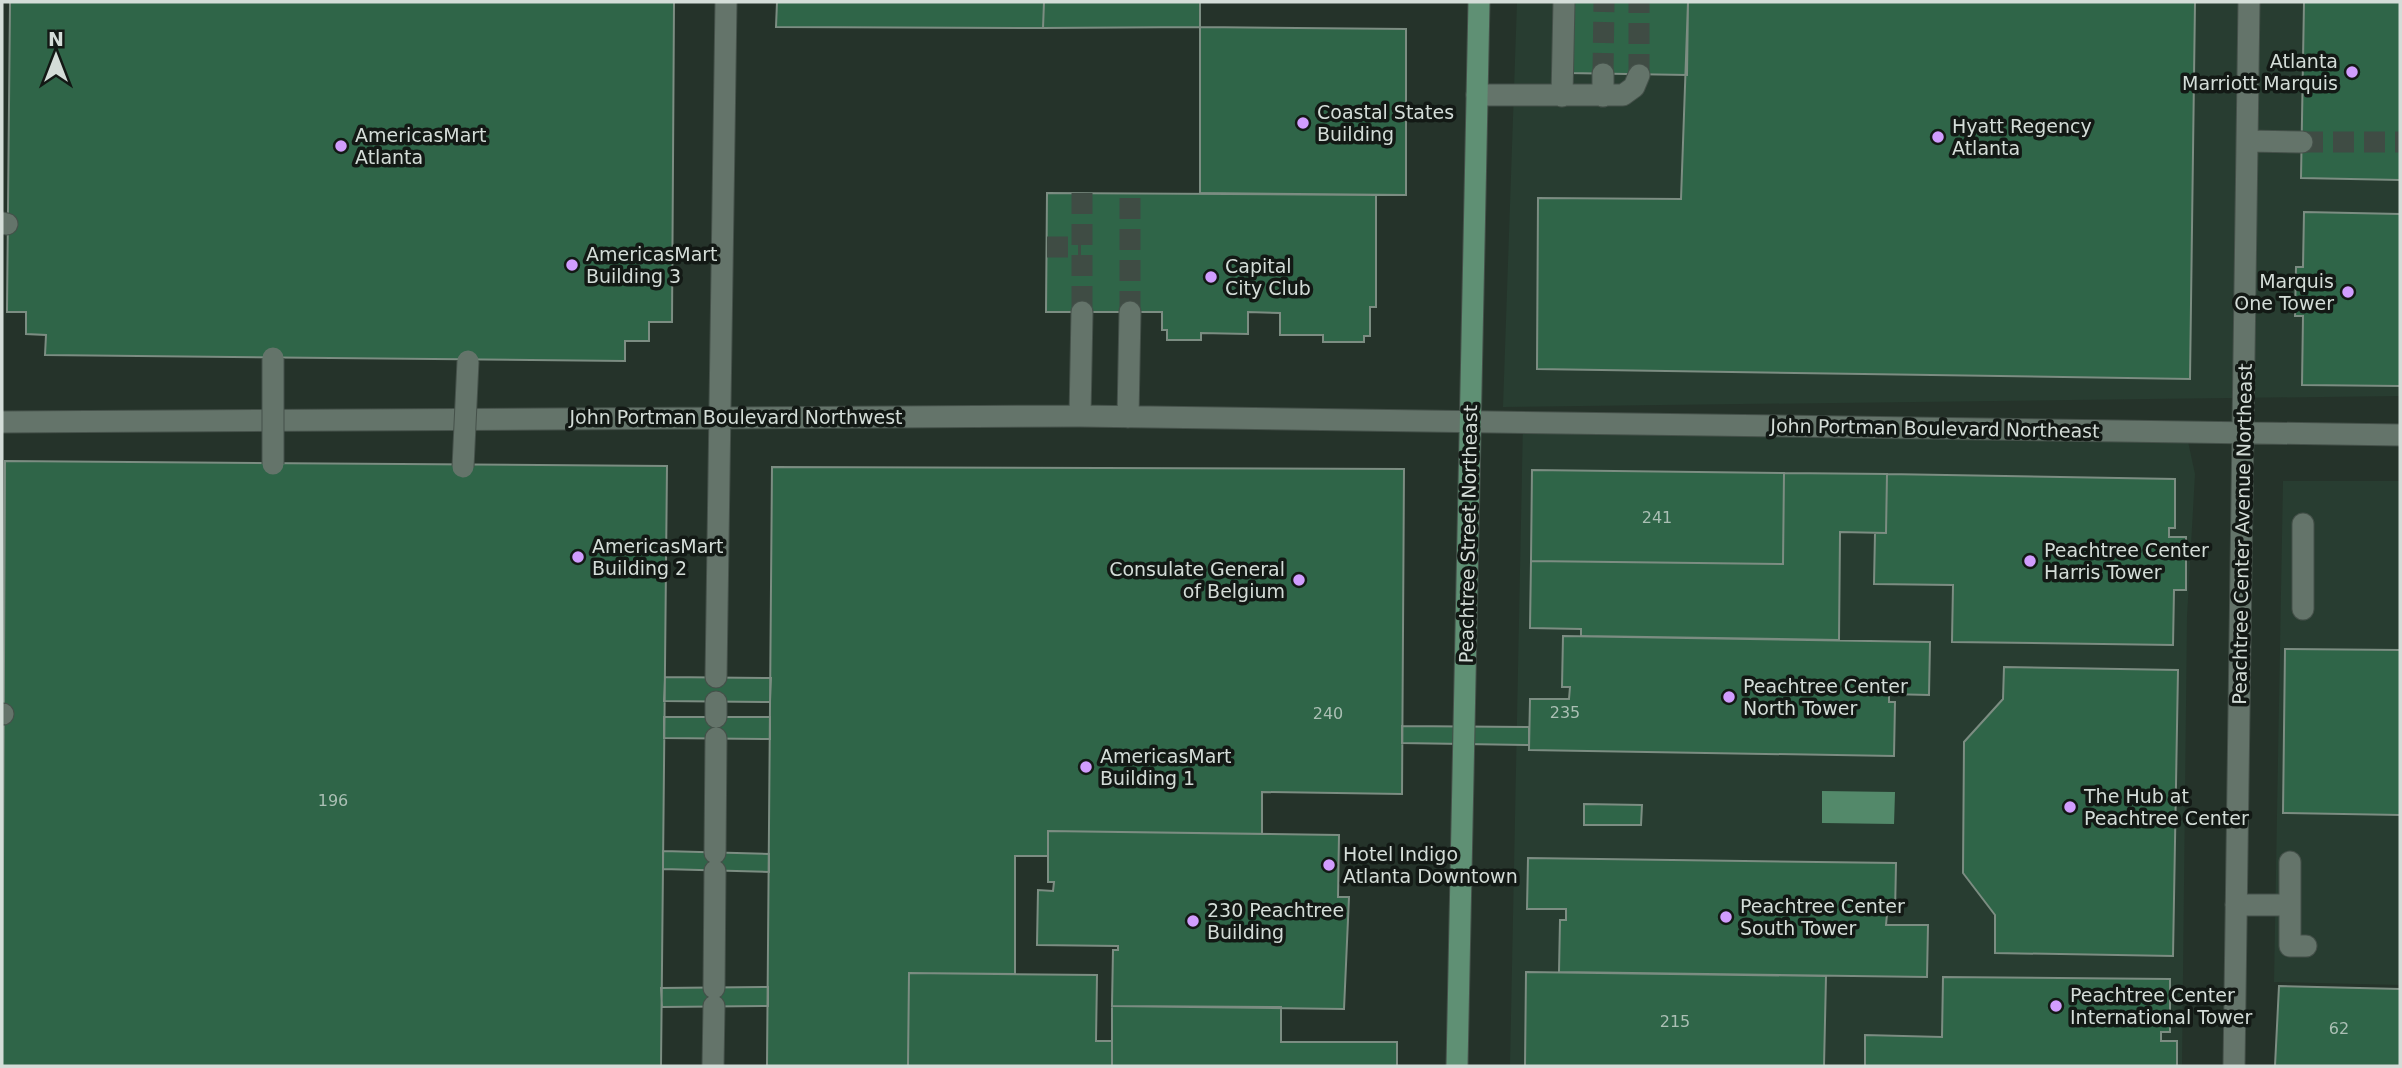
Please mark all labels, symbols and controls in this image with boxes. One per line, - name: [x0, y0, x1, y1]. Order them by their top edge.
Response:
- north arrow: [21, 21, 91, 91]
- text: N: [48, 28, 64, 50]
- place label: Atlanta Marriott Marquis: [2182, 50, 2338, 94]
- marker: Atlanta Marriott Marquis: [2344, 64, 2360, 80]
- place label: Coastal States Building: [1317, 101, 1454, 145]
- marker: Coastal States Building: [1295, 115, 1311, 131]
- place label: Hyatt Regency Atlanta: [1952, 115, 2092, 159]
- place label: AmericasMart Atlanta: [355, 124, 487, 168]
- marker: Hyatt Regency Atlanta: [1930, 129, 1946, 145]
- marker: AmericasMart Atlanta: [333, 138, 349, 154]
- place label: AmericasMart Building 3: [586, 243, 718, 287]
- place label: Capital City Club: [1225, 255, 1311, 299]
- marker: AmericasMart Building 3: [564, 257, 580, 273]
- marker: Capital City Club: [1203, 269, 1219, 285]
- place label: Marquis One Tower: [2234, 270, 2334, 314]
- marker: Marquis One Tower: [2340, 284, 2356, 300]
- street label: Peachtree Center Avenue Northeast: [2228, 363, 2256, 705]
- street label: Peachtree Street Northeast: [1455, 405, 1481, 663]
- street label: John Portman Boulevard Northwest: [568, 406, 903, 428]
- street label: John Portman Boulevard Northeast: [1769, 414, 2100, 442]
- house number: 241: [1642, 508, 1672, 527]
- place label: AmericasMart Building 2: [592, 535, 724, 579]
- place label: Peachtree Center Harris Tower: [2044, 539, 2209, 583]
- marker: AmericasMart Building 2: [570, 549, 586, 565]
- marker: Peachtree Center Harris Tower: [2022, 553, 2038, 569]
- place label: Consulate General of Belgium: [1109, 558, 1285, 602]
- marker: Consulate General of Belgium: [1291, 572, 1307, 588]
- place label: Peachtree Center North Tower: [1743, 675, 1908, 719]
- marker: Peachtree Center North Tower: [1721, 689, 1737, 705]
- house number: 235: [1550, 703, 1580, 722]
- house number: 240: [1313, 704, 1343, 723]
- place label: AmericasMart Building 1: [1100, 745, 1232, 789]
- marker: AmericasMart Building 1: [1078, 759, 1094, 775]
- place label: The Hub at Peachtree Center: [2083, 785, 2249, 829]
- house number: 196: [318, 791, 348, 810]
- marker: The Hub at Peachtree Center: [2062, 799, 2078, 815]
- place label: Hotel Indigo Atlanta Downtown: [1343, 843, 1518, 887]
- marker: Hotel Indigo Atlanta Downtown: [1321, 857, 1337, 873]
- place label: Peachtree Center South Tower: [1740, 895, 1905, 939]
- place label: 230 Peachtree Building: [1207, 899, 1344, 943]
- marker: Peachtree Center South Tower: [1718, 909, 1734, 925]
- marker: 230 Peachtree Building: [1185, 913, 1201, 929]
- place label: Peachtree Center International Tower: [2070, 984, 2253, 1028]
- marker: Peachtree Center International Tower: [2048, 998, 2064, 1014]
- house number: 215: [1660, 1012, 1690, 1031]
- house number: 62: [2329, 1019, 2349, 1038]

